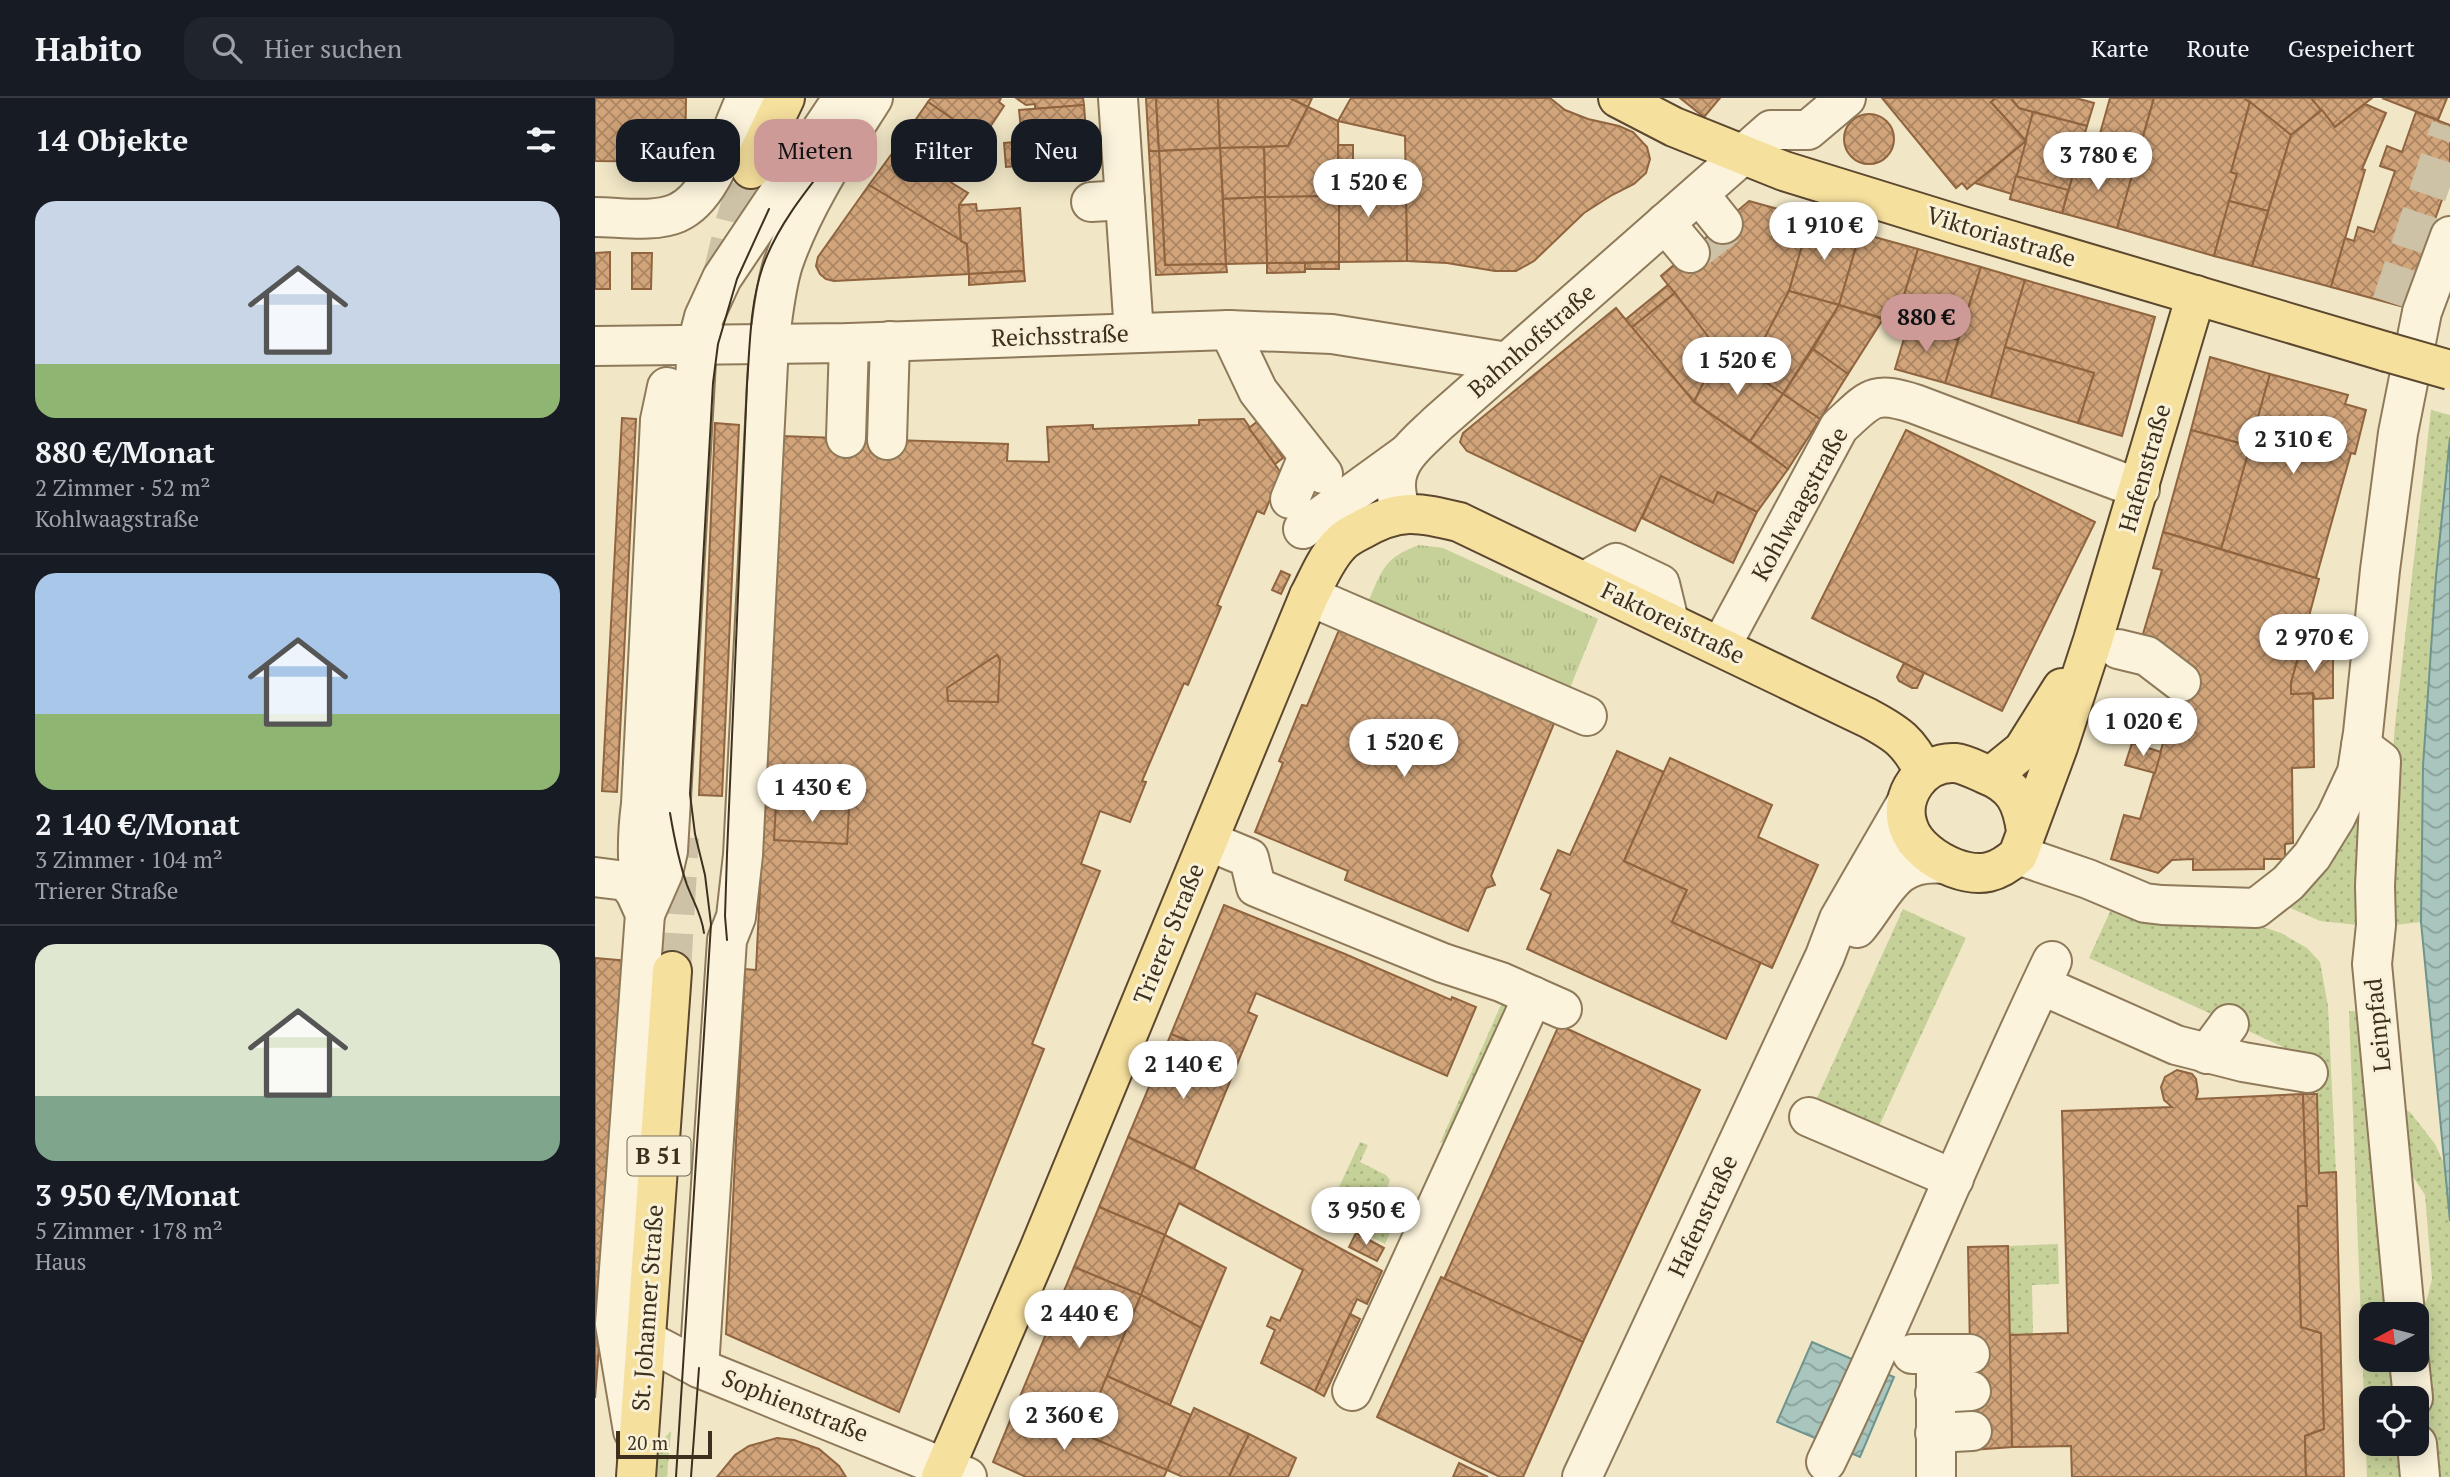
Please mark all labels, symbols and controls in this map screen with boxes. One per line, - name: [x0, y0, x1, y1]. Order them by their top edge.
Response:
- search box: [184, 17, 674, 80]
- text: Habito: [35, 27, 142, 70]
- icon: search: [208, 29, 246, 67]
- text: Hier suchen: [264, 31, 402, 65]
- text: Karte: [2091, 32, 2149, 64]
- text: Route: [2187, 32, 2250, 64]
- text: Gespeichert: [2288, 32, 2415, 64]
- chip: Kaufen: [616, 119, 740, 182]
- chip: Mieten: [754, 119, 877, 182]
- chip: Filter: [891, 119, 997, 182]
- chip: Neu: [1011, 119, 1102, 182]
- text: 14 Objekte: [35, 120, 188, 160]
- icon: filters: [522, 121, 560, 159]
- pin: 3 780 €: [2033, 132, 2163, 192]
- text: 3 780 €: [2059, 139, 2137, 170]
- pin: 1 520 €: [1303, 159, 1433, 219]
- text: 1 520 €: [1329, 166, 1407, 197]
- street label: Viktoriastraße: [1923, 198, 2080, 274]
- pin: 1 910 €: [1759, 202, 1889, 262]
- text: 1 910 €: [1785, 209, 1863, 240]
- icon: home: [235, 247, 361, 373]
- street label: Bahnhofstraße: [1461, 276, 1602, 404]
- pin: 880 €: [1877, 294, 1975, 354]
- text: 880 €: [1897, 301, 1955, 332]
- street label: Reichsstraße: [991, 317, 1129, 353]
- pin: 1 520 €: [1672, 338, 1802, 397]
- text: 1 520 €: [1698, 344, 1776, 375]
- street label: Hafenstraße: [2111, 400, 2178, 535]
- pin: 2 310 €: [2228, 416, 2358, 476]
- street label: Kohlwaagstraße: [1744, 421, 1855, 586]
- text: 2 310 €: [2254, 423, 2332, 454]
- text: 880 €/Monat: [35, 432, 215, 472]
- text: 2 Zimmer · 52 m²: [35, 472, 210, 503]
- text: Kohlwaagstraße: [35, 503, 199, 534]
- street label: Faktoreistraße: [1596, 573, 1751, 671]
- pin: 2 970 €: [2249, 614, 2379, 674]
- icon: home: [235, 619, 361, 745]
- text: 2 970 €: [2275, 621, 2353, 652]
- pin: 1 020 €: [2078, 698, 2208, 758]
- text: 1 020 €: [2104, 705, 2182, 736]
- pin: 1 520 €: [1339, 720, 1469, 779]
- text: 1 520 €: [1365, 726, 1443, 757]
- pin: 1 430 €: [747, 764, 877, 824]
- text: 1 430 €: [773, 771, 851, 802]
- text: 2 140 €/Monat: [35, 804, 240, 844]
- text: 3 Zimmer · 104 m²: [35, 844, 223, 875]
- street label: Trierer Straße: [1125, 858, 1211, 1009]
- text: Trierer Straße: [35, 875, 178, 906]
- street label: Leinpfad: [2356, 977, 2398, 1074]
- icon: home: [235, 990, 361, 1116]
- pin: 2 140 €: [1118, 1042, 1248, 1101]
- text: 2 140 €: [1144, 1048, 1222, 1079]
- road number: B 51: [627, 1136, 691, 1176]
- street label: Hafenstraße: [1660, 1149, 1744, 1282]
- text: 3 950 €/Monat: [35, 1175, 240, 1215]
- pin: 3 950 €: [1301, 1188, 1431, 1247]
- text: 3 950 €: [1327, 1194, 1405, 1225]
- street label: St. Johanner Straße: [624, 1204, 670, 1412]
- text: 5 Zimmer · 178 m²: [35, 1215, 223, 1246]
- text: Haus: [35, 1246, 87, 1277]
- pin: 2 440 €: [1014, 1290, 1144, 1350]
- text: 2 440 €: [1040, 1297, 1118, 1328]
- north arrow: [2359, 1302, 2429, 1372]
- map controls: [2359, 1302, 2429, 1456]
- street label: Sophienstraße: [717, 1361, 873, 1449]
- button: locate: [2359, 1386, 2429, 1456]
- pin: 2 360 €: [999, 1392, 1129, 1452]
- text: 2 360 €: [1025, 1399, 1103, 1430]
- scale bar: [616, 1428, 712, 1460]
- text: 20 m: [627, 1430, 668, 1455]

